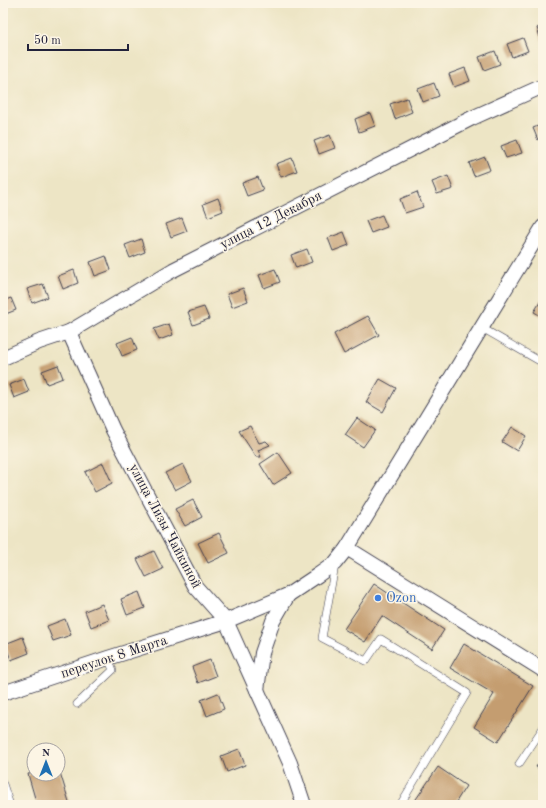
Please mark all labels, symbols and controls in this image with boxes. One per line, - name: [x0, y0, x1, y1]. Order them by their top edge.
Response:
- scale bar: [28, 26, 128, 52]
- text: 50 m: [34, 34, 61, 47]
- street label: улица 12 Декабря: [218, 188, 324, 252]
- street label: улица Лизы Чайкиной: [126, 461, 204, 591]
- place label: Ozon: [386, 591, 417, 605]
- marker: Ozon: [373, 593, 383, 603]
- street label: переулок 8 Марта: [59, 633, 169, 681]
- north arrow: [26, 742, 66, 782]
- text: N: [42, 748, 51, 759]

